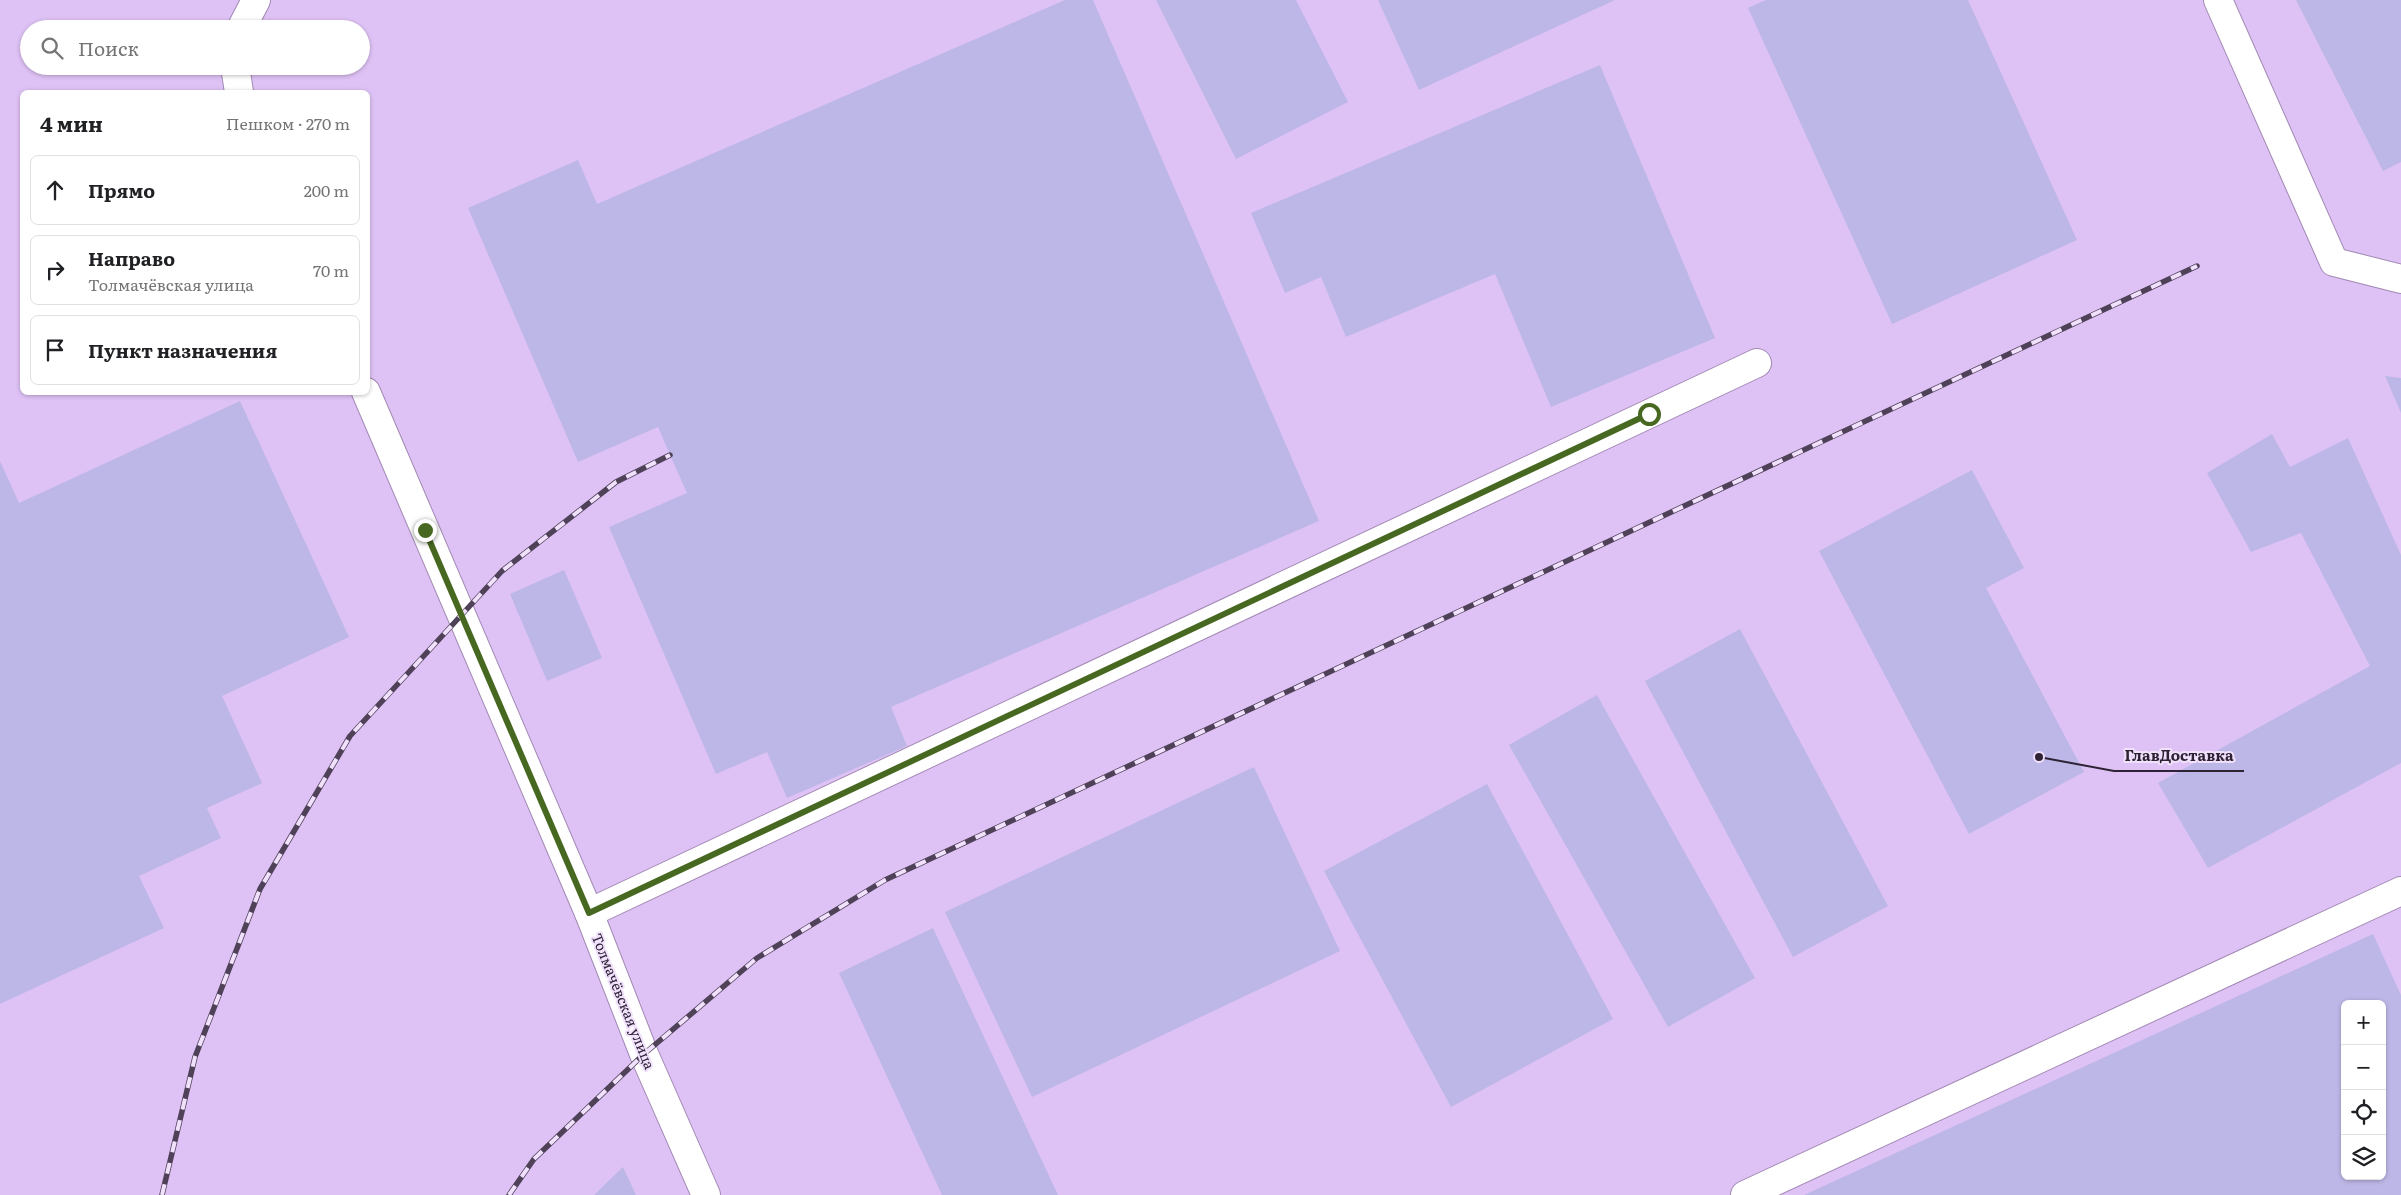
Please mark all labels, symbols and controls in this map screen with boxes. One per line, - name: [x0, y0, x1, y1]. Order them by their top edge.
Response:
- search box: [20, 20, 370, 75]
- icon: search: [38, 34, 66, 62]
- text: Поиск: [78, 34, 139, 62]
- text: 4 мин: [40, 107, 103, 138]
- text: Пешком · 270 m: [226, 111, 350, 135]
- icon: ahead: [41, 176, 69, 204]
- text: Прямо: [88, 176, 155, 204]
- text: 200 m: [304, 178, 349, 202]
- text: Направо: [88, 244, 175, 272]
- icon: right: [41, 256, 69, 284]
- text: 70 m: [313, 258, 349, 282]
- text: Толмачёвская улица: [88, 272, 254, 296]
- icon: arrive: [41, 336, 69, 364]
- text: Пункт назначения: [88, 336, 277, 364]
- route start: [1638, 403, 1661, 426]
- route end: [414, 519, 437, 542]
- callout: ГлавДоставка: [2114, 741, 2244, 771]
- text: ГлавДоставка: [2124, 743, 2234, 766]
- street label: Толмачёвская улица: [588, 930, 661, 1072]
- map controls: [2341, 1000, 2386, 1180]
- button: +: [2341, 1000, 2386, 1045]
- button: −: [2341, 1045, 2386, 1090]
- button: locate: [2341, 1090, 2386, 1135]
- button: layers: [2341, 1135, 2386, 1180]

